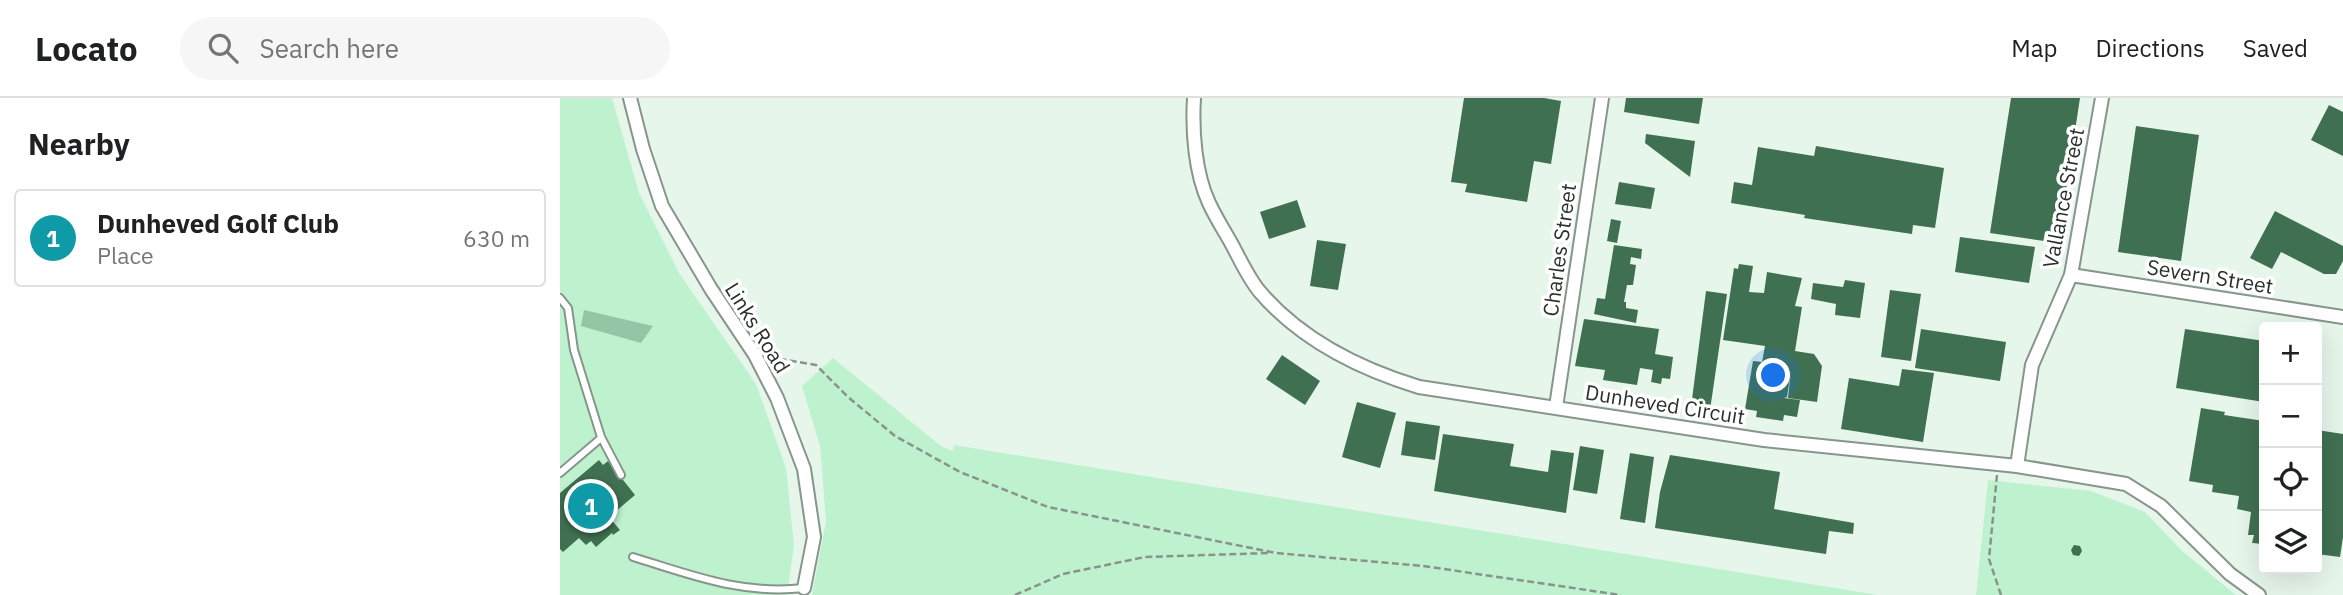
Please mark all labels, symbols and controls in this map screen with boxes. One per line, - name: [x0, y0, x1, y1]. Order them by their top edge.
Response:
- search box: [180, 17, 670, 80]
- text: Locato: [35, 27, 138, 70]
- icon: search: [204, 29, 242, 67]
- text: Search here: [260, 31, 399, 65]
- text: Map: [2011, 32, 2057, 64]
- text: Directions: [2095, 32, 2205, 64]
- text: Saved: [2243, 32, 2308, 64]
- text: Nearby: [28, 124, 130, 163]
- street label: Vallance Street: [2036, 125, 2090, 270]
- street label: Charles Street: [1536, 182, 1582, 318]
- text: Dunheved Golf Club: [97, 206, 339, 240]
- text: 1: [46, 223, 60, 253]
- text: 630 m: [463, 223, 530, 253]
- text: Place: [97, 240, 154, 270]
- street label: Severn Street: [2145, 252, 2275, 300]
- street label: Links Road: [719, 277, 797, 378]
- map controls: [2259, 322, 2322, 574]
- button: +: [2259, 322, 2322, 385]
- your location: [1756, 358, 1790, 392]
- street label: Dunheved Circuit: [1583, 378, 1747, 430]
- button: −: [2259, 385, 2322, 448]
- button: locate: [2259, 448, 2322, 511]
- pin: 1: [568, 480, 614, 532]
- button: layers: [2259, 511, 2322, 574]

